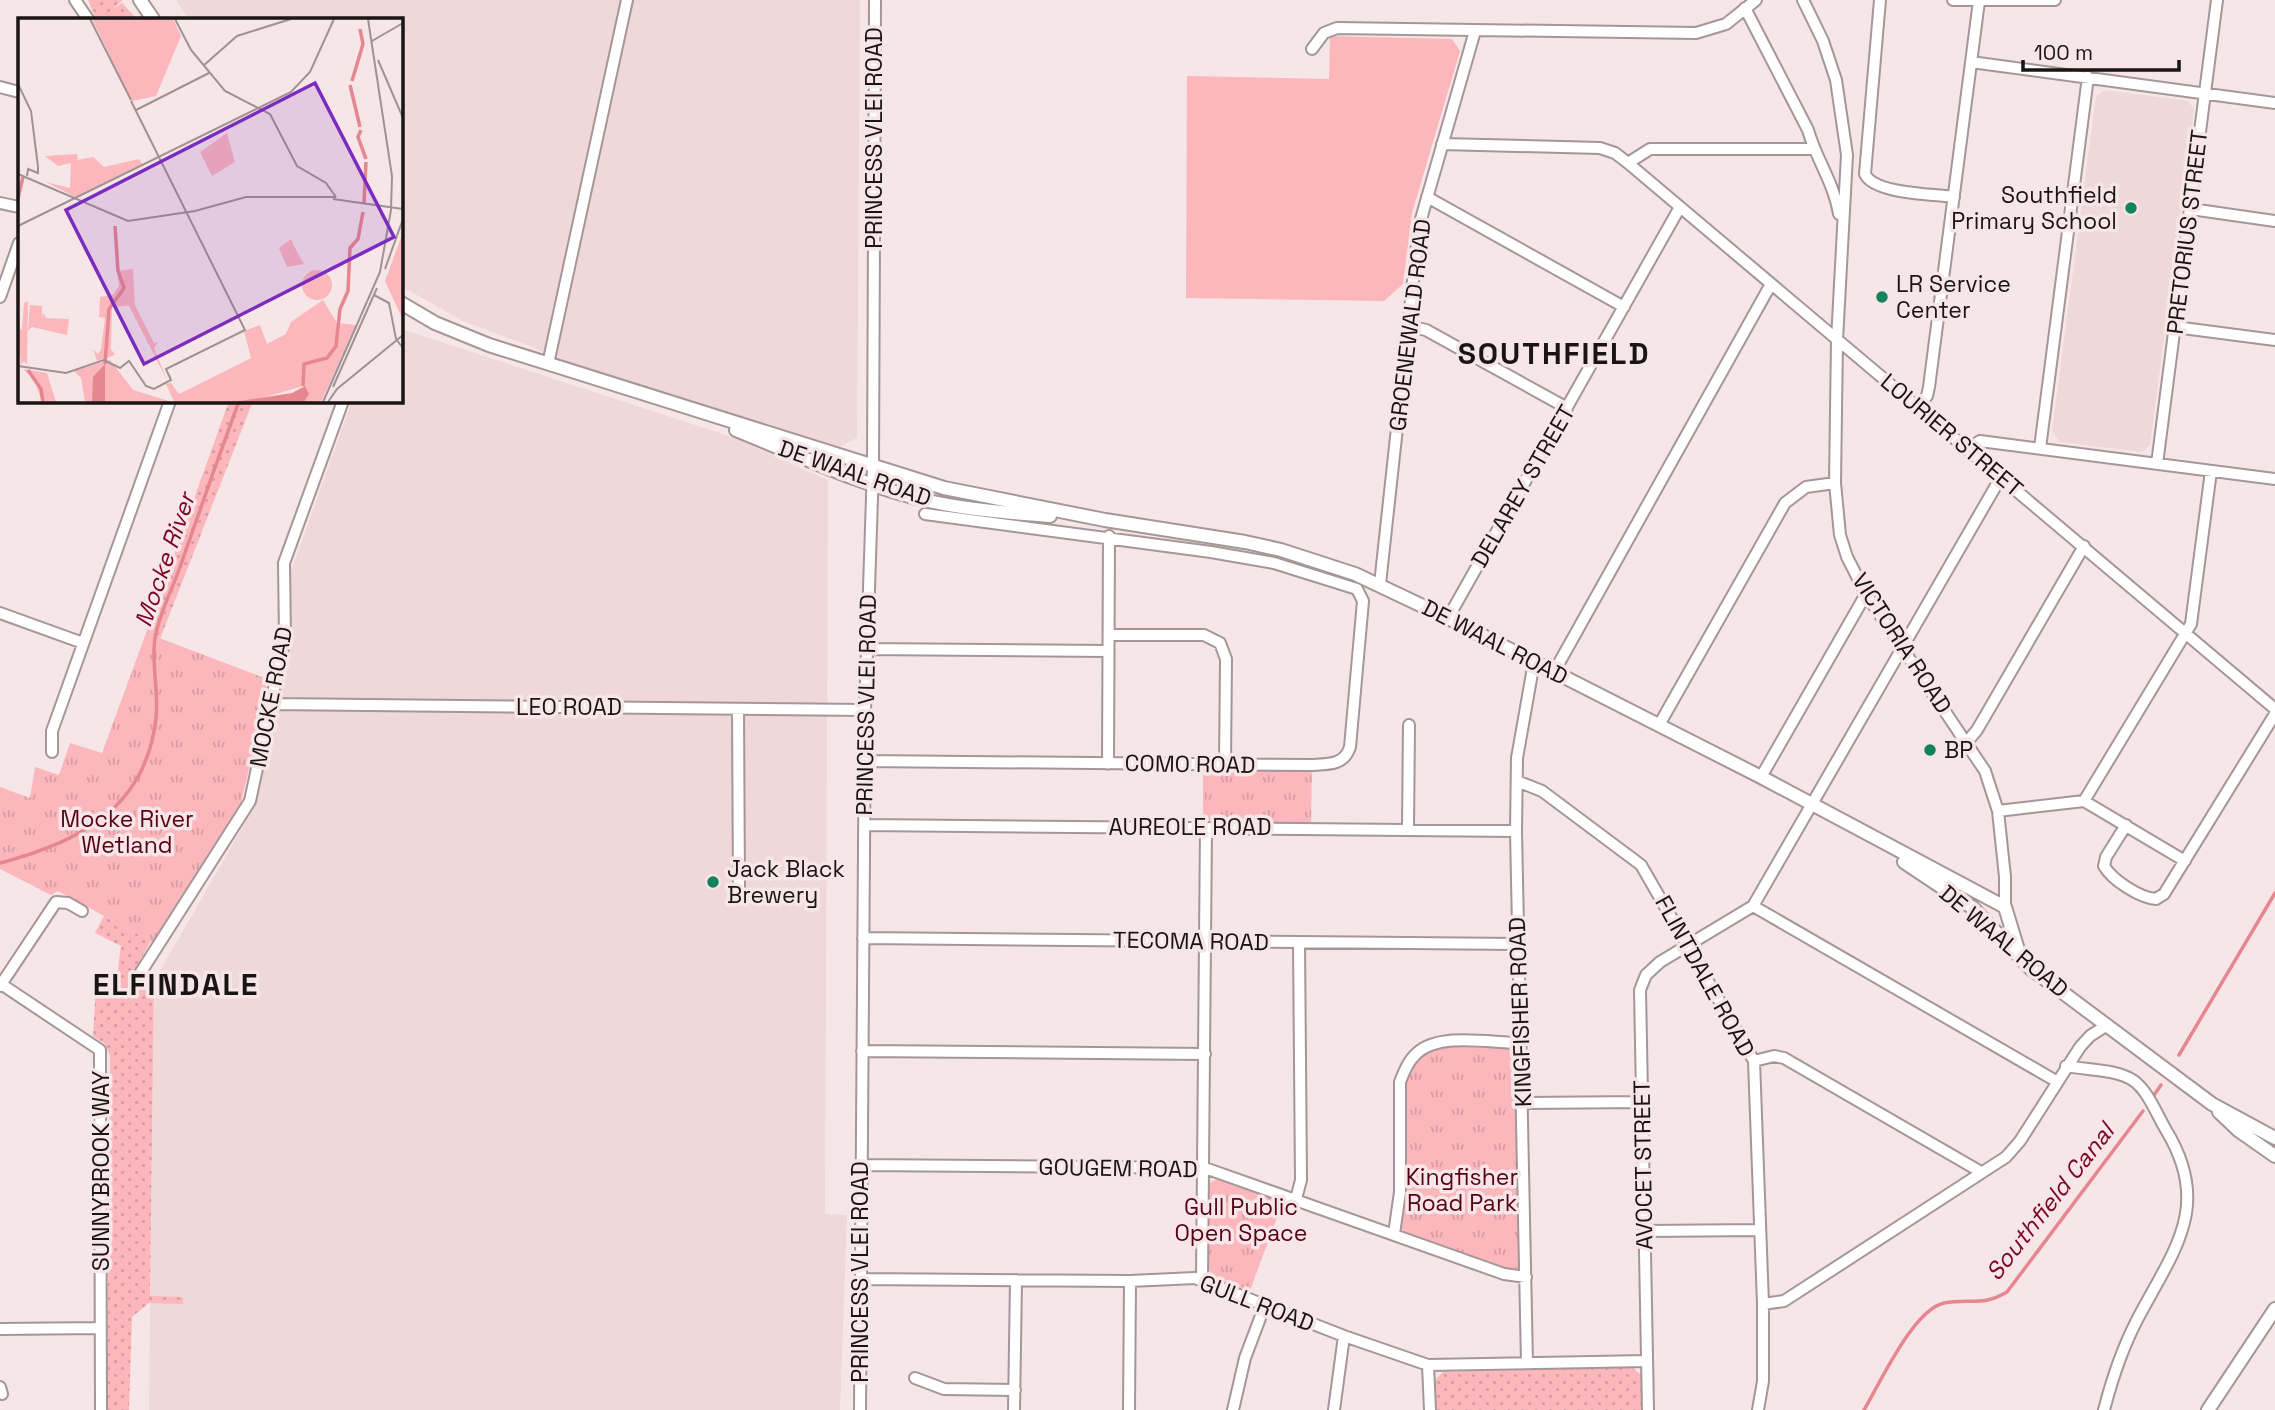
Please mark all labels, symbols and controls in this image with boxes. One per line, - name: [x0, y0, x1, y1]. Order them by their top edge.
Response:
- inset map: [18, 18, 402, 402]
- street label: PRINCESS VLEI ROAD: [859, 27, 889, 249]
- scale bar: [2023, 28, 2179, 72]
- text: 100 m: [2034, 39, 2093, 66]
- street label: PRETORIUS STREET: [2160, 128, 2214, 336]
- place label: Southfield Primary School: [1951, 180, 2117, 236]
- marker: Southfield Primary School: [2123, 200, 2139, 216]
- street label: GROENEWALD ROAD: [1382, 217, 1438, 433]
- place label: LR Service Center: [1896, 269, 2011, 325]
- marker: LR Service Center: [1874, 289, 1890, 305]
- district label: SOUTHFIELD: [1458, 334, 1650, 373]
- street label: LOURIER STREET: [1874, 367, 2030, 503]
- street label: DELAREY STREET: [1464, 399, 1582, 573]
- street label: DE WAAL ROAD: [775, 433, 935, 513]
- water label: Mocke River: [127, 486, 203, 631]
- street label: VICTORIA ROAD: [1845, 567, 1959, 719]
- street label: DE WAAL ROAD: [1417, 592, 1573, 692]
- street label: PRINCESS VLEI ROAD: [849, 594, 883, 816]
- street label: MOCKE ROAD: [243, 624, 299, 770]
- street label: LEO ROAD: [516, 692, 622, 722]
- place label: BP: [1944, 735, 1973, 765]
- marker: BP: [1922, 742, 1938, 758]
- street label: COMO ROAD: [1124, 748, 1256, 780]
- park label: Mocke River Wetland: [60, 804, 194, 860]
- street label: AUREOLE ROAD: [1108, 812, 1272, 842]
- place label: Jack Black Brewery: [727, 854, 845, 910]
- marker: Jack Black Brewery: [705, 874, 721, 890]
- street label: DE WAAL ROAD: [1933, 878, 2075, 1004]
- street label: FLINTDALE ROAD: [1648, 890, 1762, 1062]
- street label: KINGFISHER ROAD: [1502, 916, 1538, 1108]
- street label: TECOMA ROAD: [1113, 925, 1269, 957]
- district label: ELFINDALE: [93, 965, 259, 1004]
- street label: SUNNYBROOK WAY: [86, 1071, 116, 1271]
- street label: AVOCET STREET: [1627, 1080, 1659, 1250]
- water label: Southfield Canal: [1979, 1114, 2122, 1286]
- street label: GOUGEM ROAD: [1038, 1152, 1198, 1184]
- street label: PRINCESS VLEI ROAD: [845, 1161, 875, 1383]
- park label: Kingfisher Road Park: [1406, 1162, 1518, 1218]
- park label: Gull Public Open Space: [1174, 1192, 1308, 1248]
- street label: GULL ROAD: [1195, 1267, 1319, 1339]

